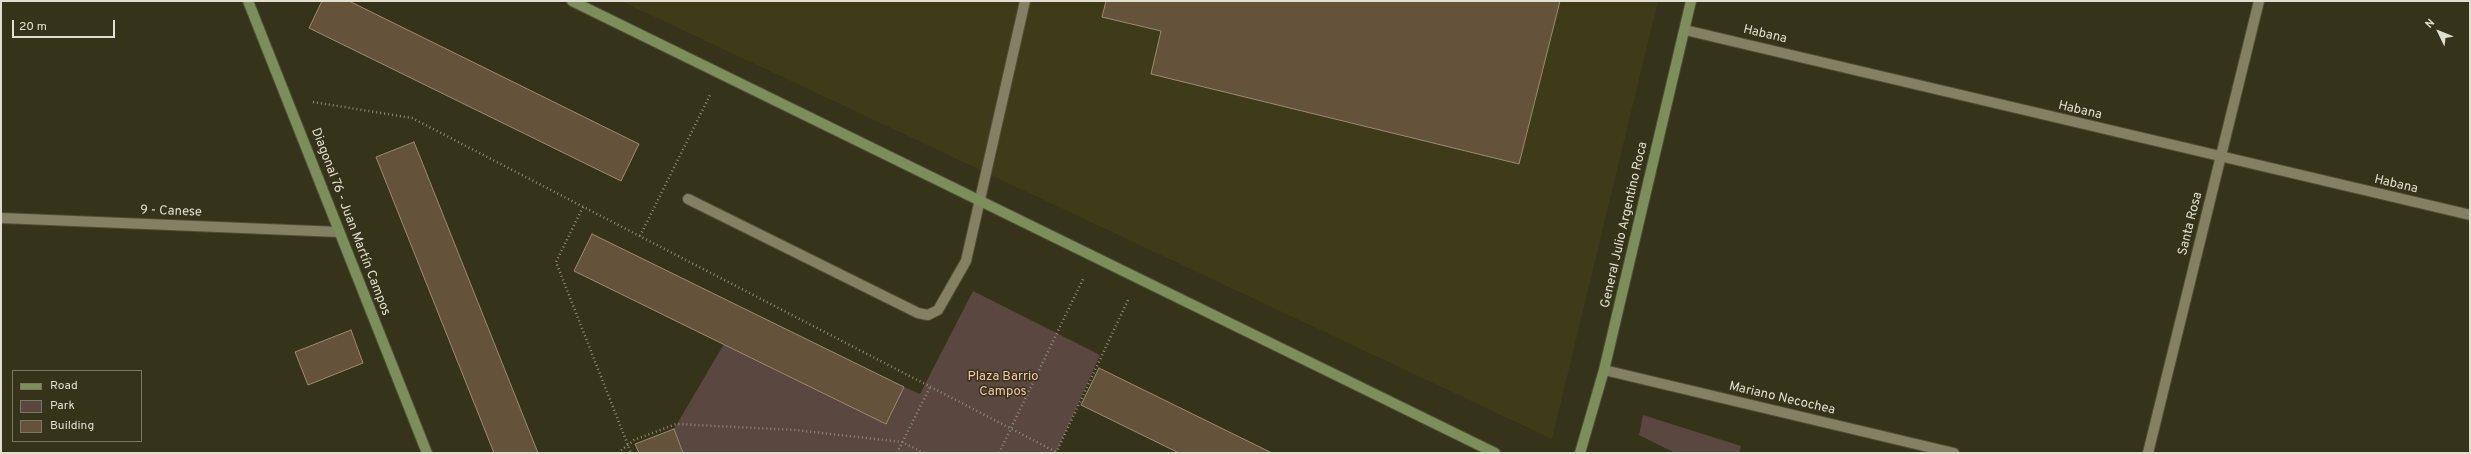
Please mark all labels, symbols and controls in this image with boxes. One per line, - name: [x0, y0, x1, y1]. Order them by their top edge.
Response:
- scale bar: [14, 12, 117, 38]
- north arrow: [2419, 12, 2459, 52]
- text: N: [2422, 16, 2438, 31]
- text: 20 m: [19, 19, 47, 35]
- street label: Habana: [1742, 22, 1788, 48]
- street label: Habana: [2057, 98, 2103, 124]
- street label: Diagonal 76 - Juan Martín Campos: [307, 126, 393, 318]
- street label: General Julio Argentino Roca: [1598, 140, 1652, 310]
- street label: Habana: [2373, 172, 2419, 198]
- street label: Santa Rosa: [2176, 191, 2206, 257]
- street label: 9 - Canese: [140, 203, 202, 221]
- park label: Plaza Barrio Campos: [967, 369, 1039, 400]
- legend: [12, 370, 142, 442]
- text: Road: [50, 378, 78, 394]
- street label: Mariano Necochea: [1727, 379, 1837, 419]
- text: Park: [50, 398, 75, 414]
- text: Building: [50, 418, 94, 434]

